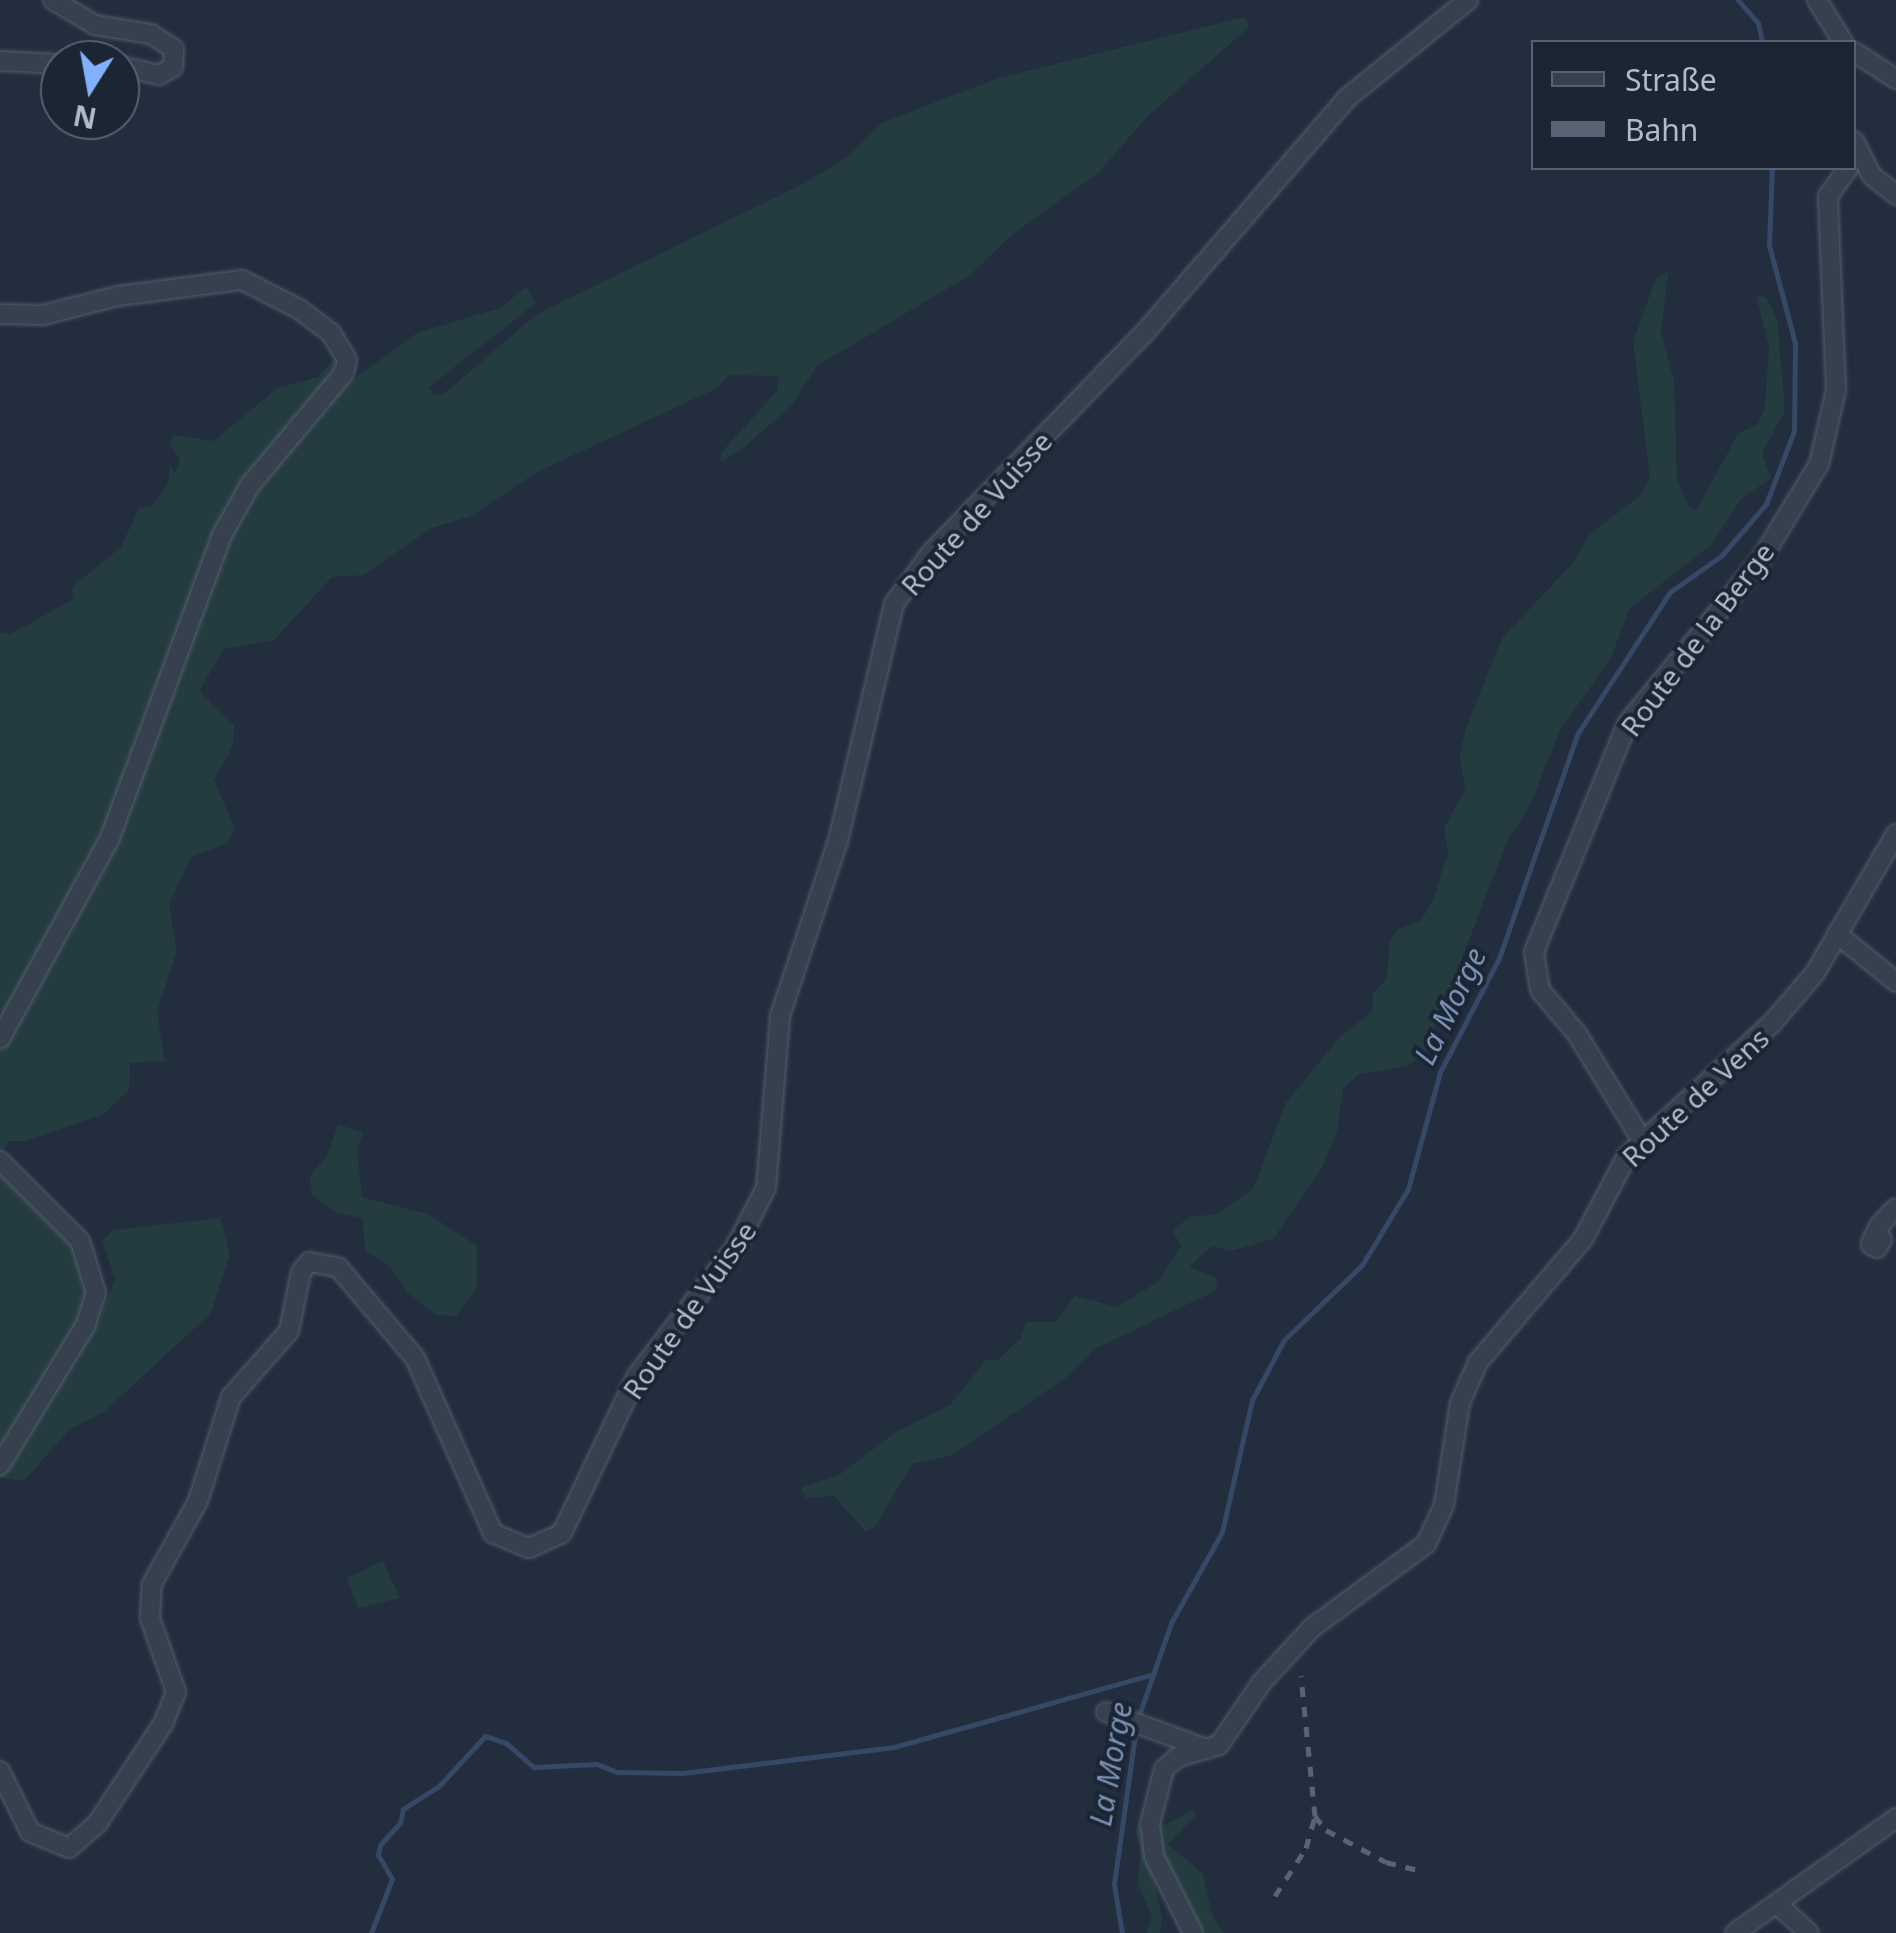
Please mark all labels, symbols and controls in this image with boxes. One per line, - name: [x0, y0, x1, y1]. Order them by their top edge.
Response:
- north arrow: [40, 40, 140, 140]
- legend: [1531, 40, 1856, 170]
- text: Straße: [1625, 59, 1717, 100]
- text: N: [70, 97, 99, 138]
- text: Bahn: [1625, 109, 1698, 150]
- street label: Route de Vuisse: [894, 424, 1058, 602]
- street label: Route de la Berge: [1613, 536, 1781, 742]
- water label: La Morge: [1406, 942, 1494, 1070]
- street label: Route de Vens: [1615, 1021, 1775, 1173]
- street label: Route de Vuisse: [615, 1215, 763, 1405]
- water label: La Morge: [1082, 1699, 1140, 1829]

